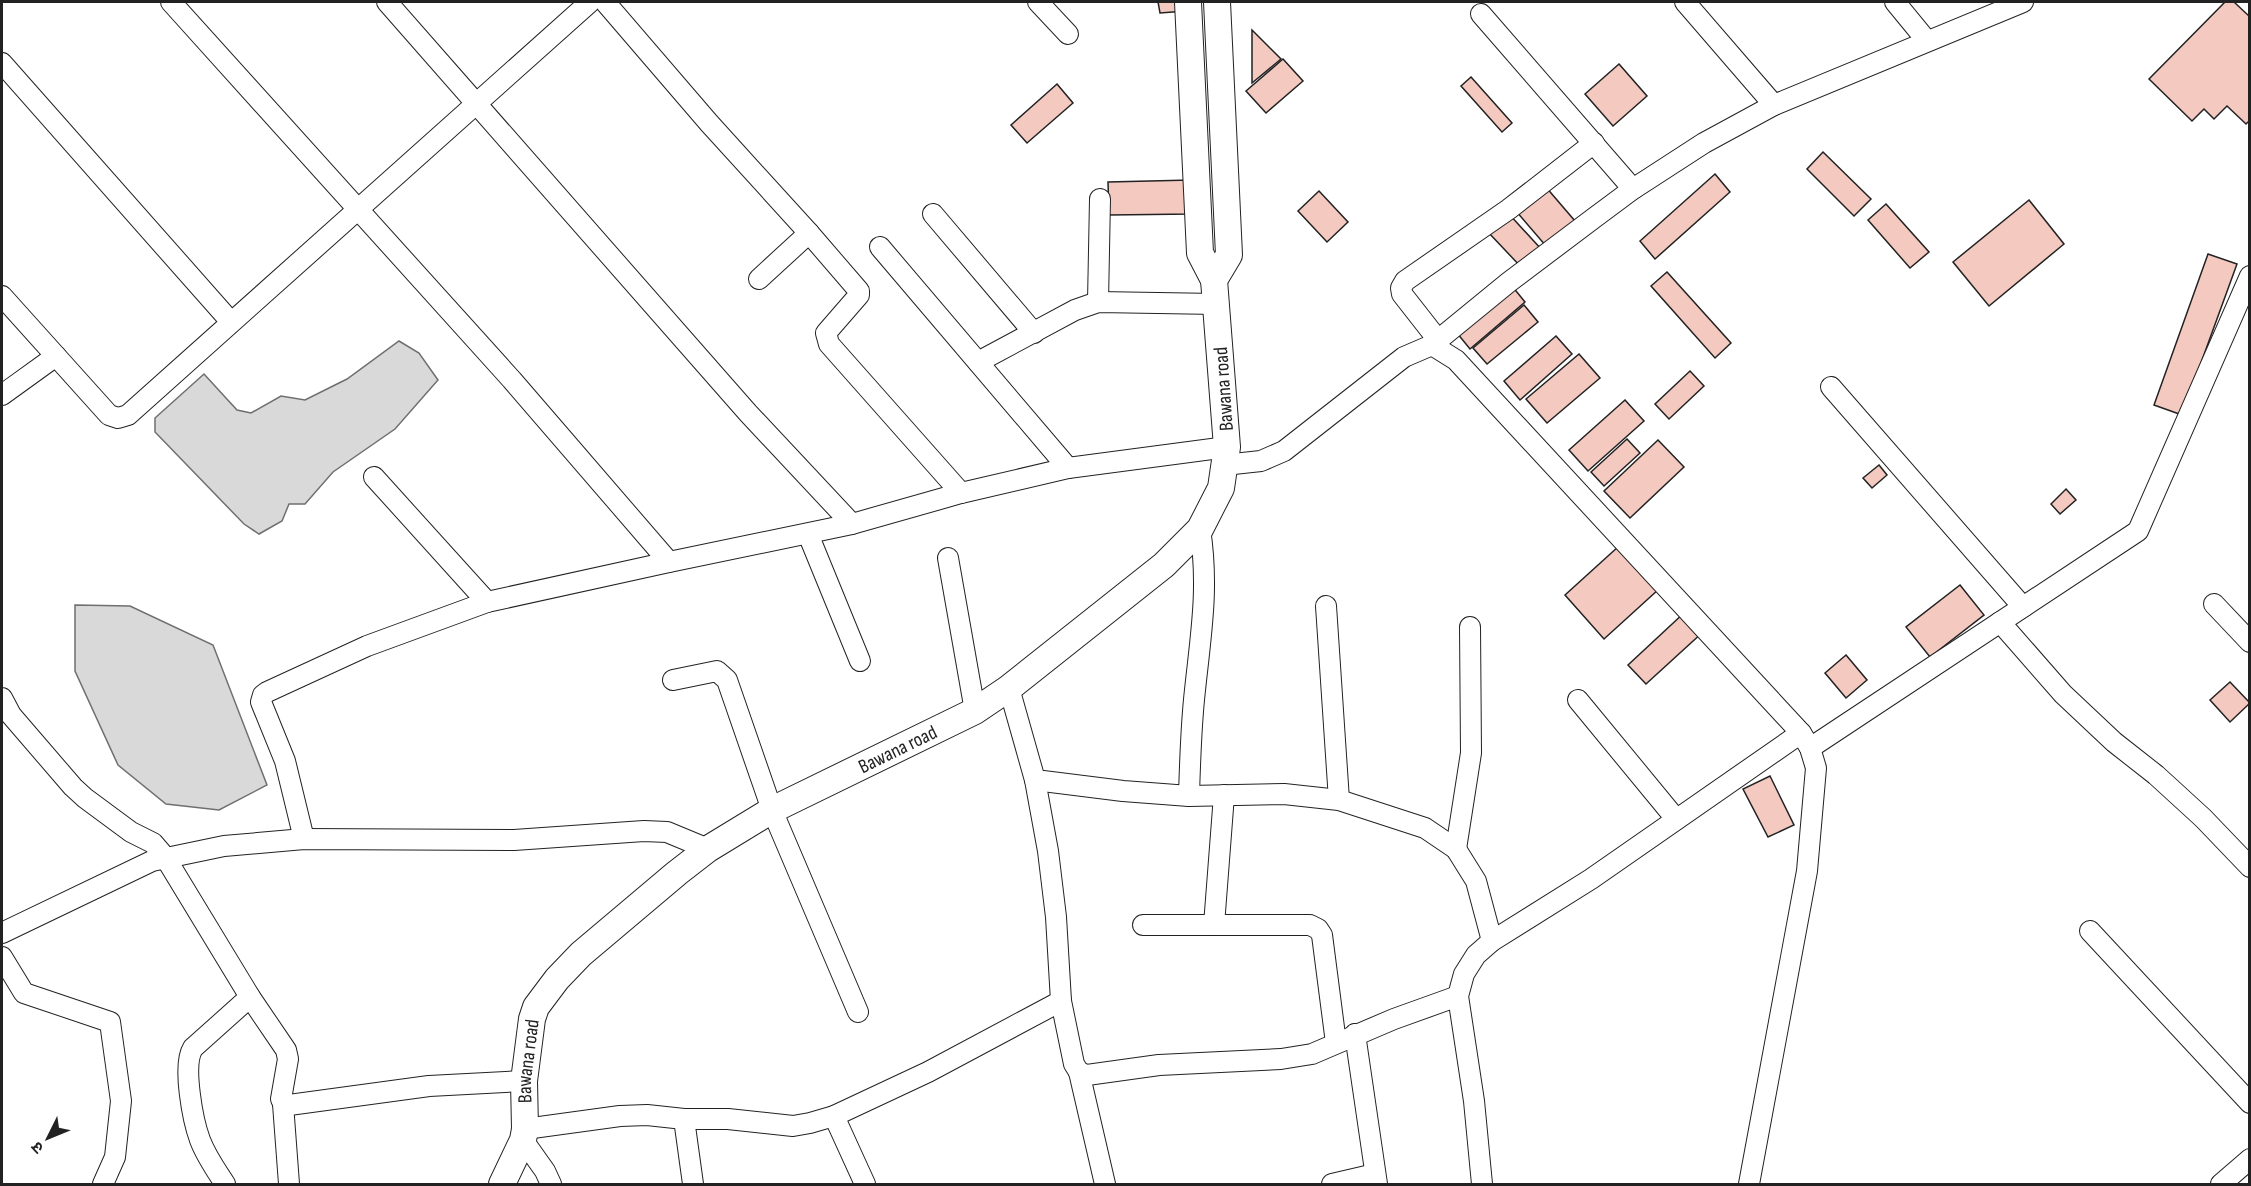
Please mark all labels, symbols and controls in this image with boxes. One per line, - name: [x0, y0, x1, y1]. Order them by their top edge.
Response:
- street label: Bawana road: [1209, 346, 1239, 432]
- street label: Bawana road: [855, 720, 941, 779]
- street label: Bawana road: [513, 1018, 545, 1103]
- north arrow: [18, 1108, 78, 1168]
- text: उ: [28, 1137, 48, 1157]

